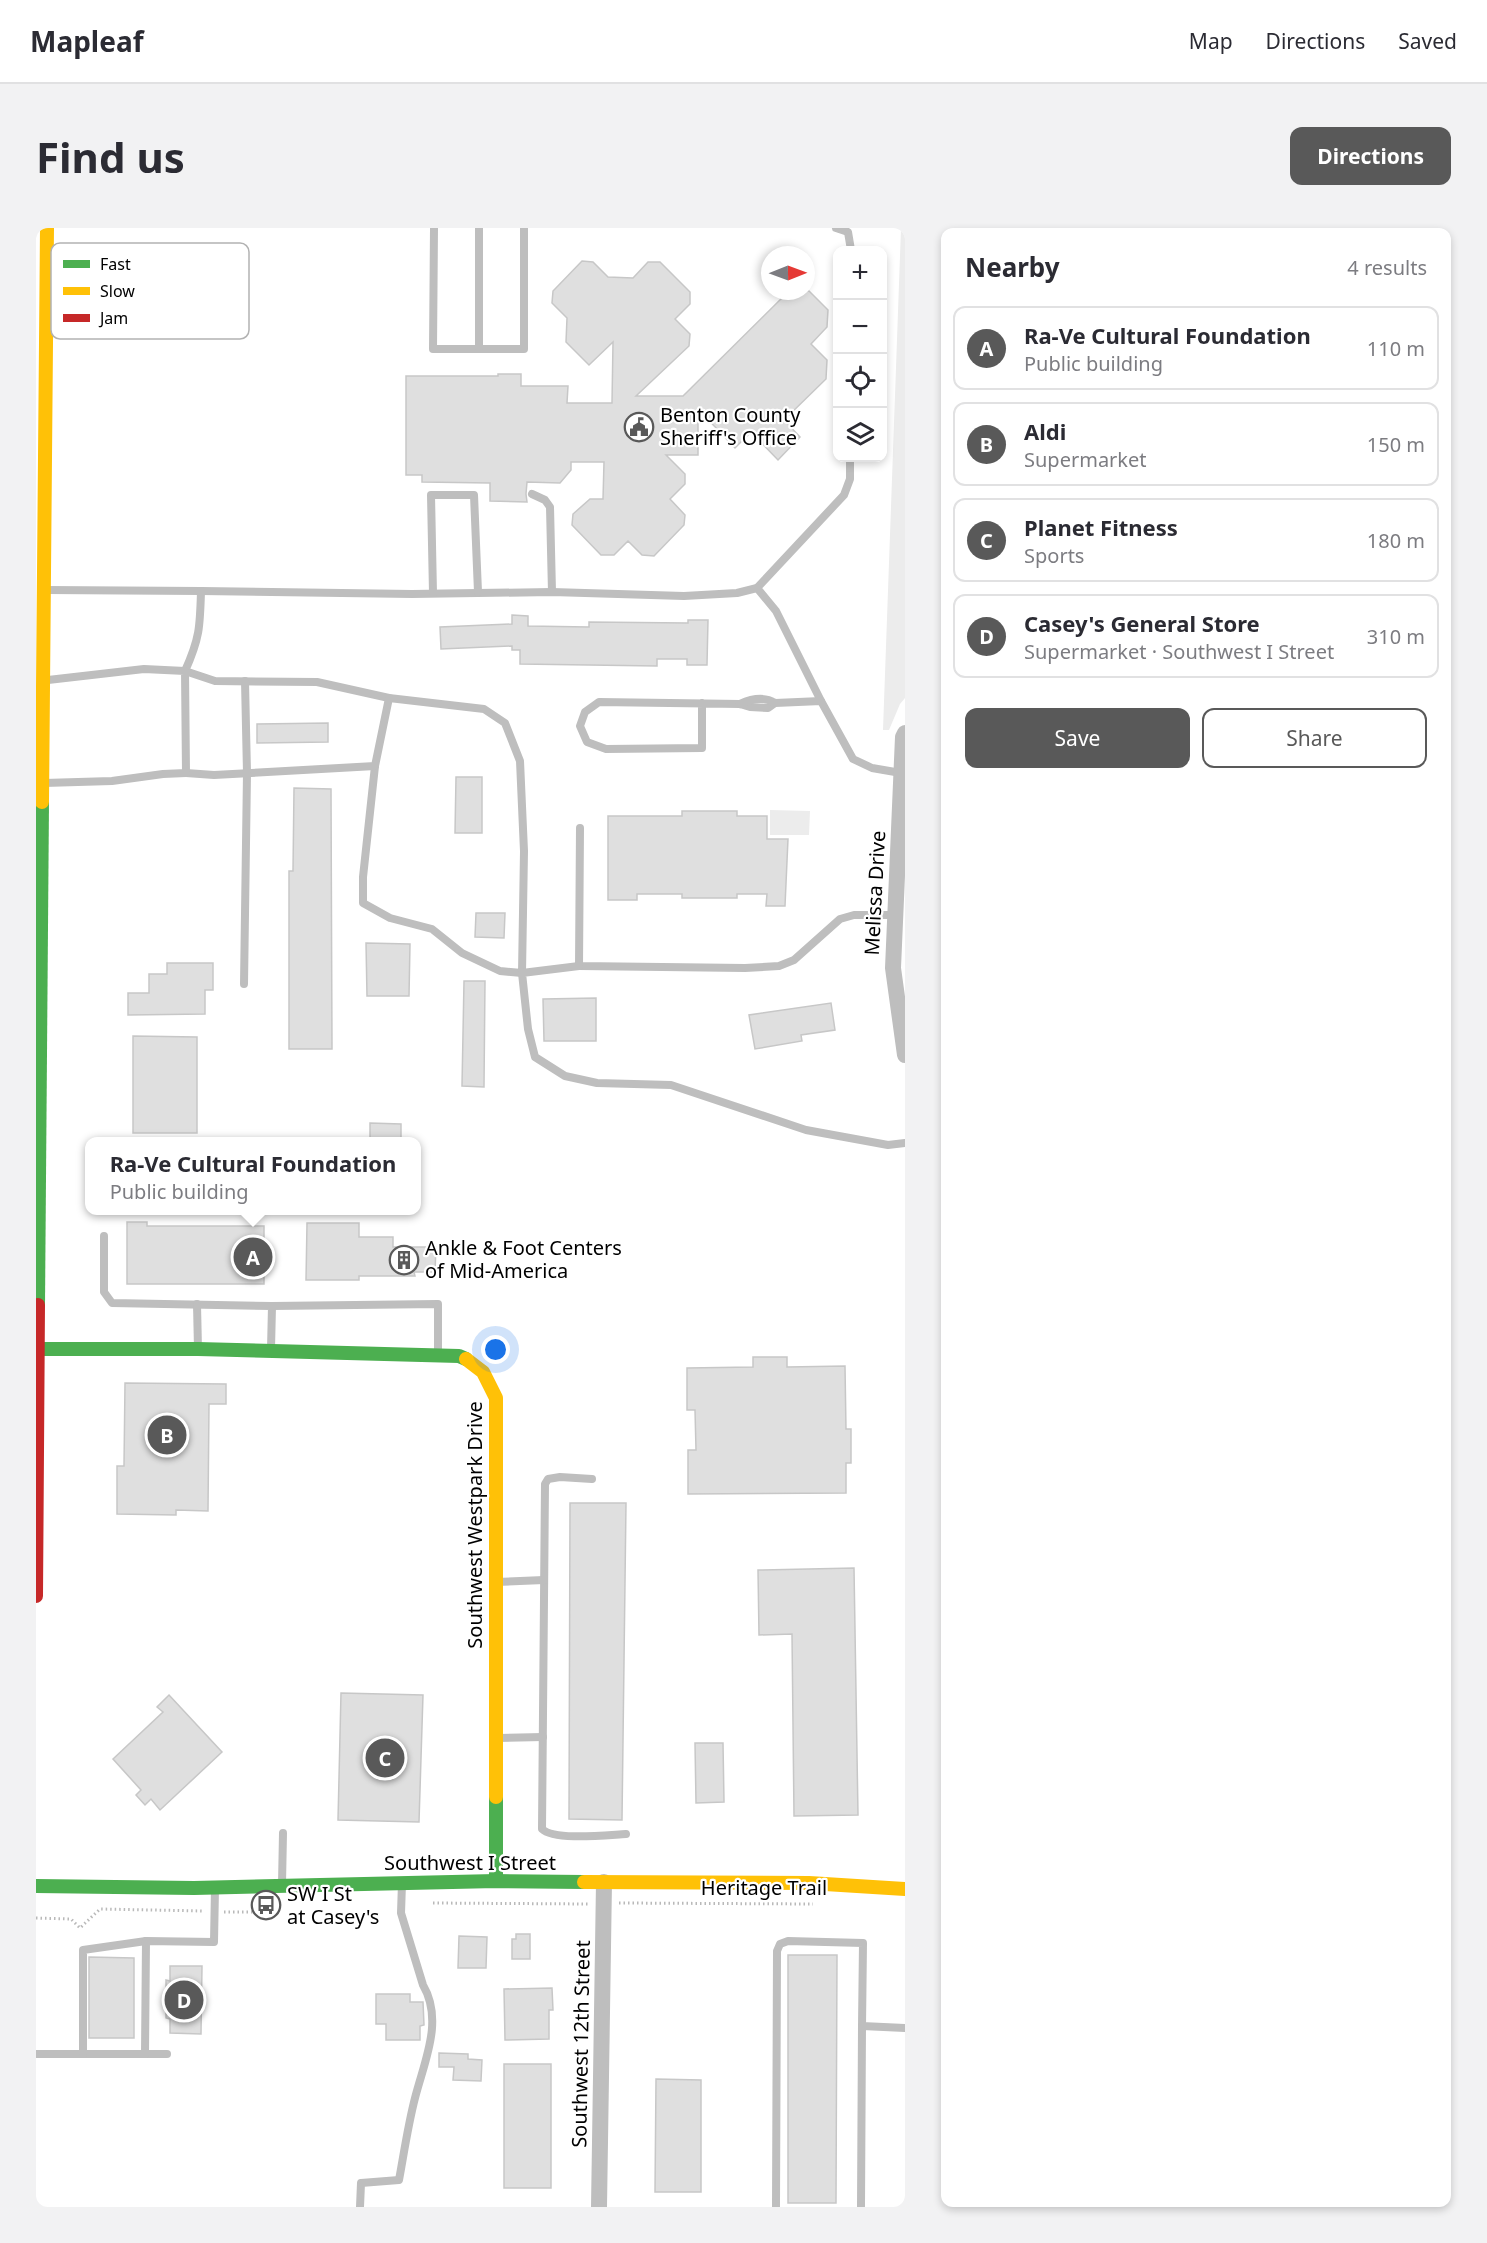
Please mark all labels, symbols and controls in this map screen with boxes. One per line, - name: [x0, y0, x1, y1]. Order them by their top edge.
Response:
- text: Mapleaf: [30, 22, 144, 60]
- text: Map: [1189, 27, 1233, 55]
- text: Directions: [1266, 27, 1365, 55]
- text: Saved: [1398, 27, 1457, 55]
- button: Directions: [1290, 127, 1451, 185]
- text: Find us: [36, 128, 185, 185]
- legend: [51, 243, 249, 339]
- north arrow: [761, 246, 815, 300]
- map controls: [833, 246, 887, 462]
- button: +: [833, 246, 887, 300]
- text: Nearby: [965, 249, 1060, 285]
- text: Fast: [100, 253, 131, 275]
- text: 4 results: [1347, 254, 1427, 281]
- text: Slow: [100, 280, 135, 302]
- button: −: [833, 300, 887, 354]
- text: Jam: [98, 307, 128, 329]
- text: Ra-Ve Cultural Foundation: [1024, 320, 1311, 350]
- text: A: [980, 335, 993, 362]
- text: 110 m: [1367, 335, 1425, 362]
- text: Public building: [1024, 350, 1163, 377]
- button: locate: [833, 354, 887, 408]
- place label: Benton County Sheriff's Office: [660, 401, 801, 451]
- button: layers: [833, 408, 887, 462]
- public building icon: Benton County Sheriff's Office: [623, 411, 655, 443]
- text: Aldi: [1024, 416, 1066, 446]
- text: B: [980, 431, 993, 458]
- text: 150 m: [1367, 431, 1425, 458]
- text: Supermarket: [1024, 446, 1147, 473]
- text: Planet Fitness: [1024, 512, 1178, 542]
- text: C: [980, 527, 993, 554]
- text: 180 m: [1367, 527, 1425, 554]
- text: Sports: [1024, 542, 1084, 569]
- text: Casey's General Store: [1024, 608, 1260, 638]
- text: D: [979, 623, 994, 650]
- text: 310 m: [1367, 623, 1425, 650]
- text: Supermarket · Southwest I Street: [1024, 638, 1334, 665]
- button: Save: [965, 708, 1190, 768]
- button: Share: [1202, 708, 1427, 768]
- street label: Melissa Drive: [858, 830, 891, 956]
- popup: [85, 1137, 421, 1215]
- text: Ra-Ve Cultural Foundation: [110, 1148, 396, 1178]
- text: Public building: [110, 1178, 249, 1205]
- pin: A: [234, 1234, 272, 1280]
- place label: Ankle & Foot Centers of Mid-America: [425, 1234, 622, 1284]
- building icon: Ankle & Foot Centers of Mid-America: [388, 1244, 420, 1276]
- your location: [481, 1335, 510, 1364]
- street label: Southwest Westpark Drive: [461, 1401, 488, 1649]
- pin: B: [148, 1412, 186, 1458]
- pin: C: [366, 1736, 404, 1780]
- street label: Southwest I Street: [384, 1849, 556, 1876]
- street label: Heritage Trail: [701, 1874, 827, 1901]
- place label: SW I St at Casey's: [287, 1880, 379, 1930]
- bus stop icon: SW I St at Casey's: [250, 1889, 282, 1921]
- street label: Southwest 12th Street: [565, 1940, 596, 2148]
- pin: D: [164, 1978, 204, 2022]

